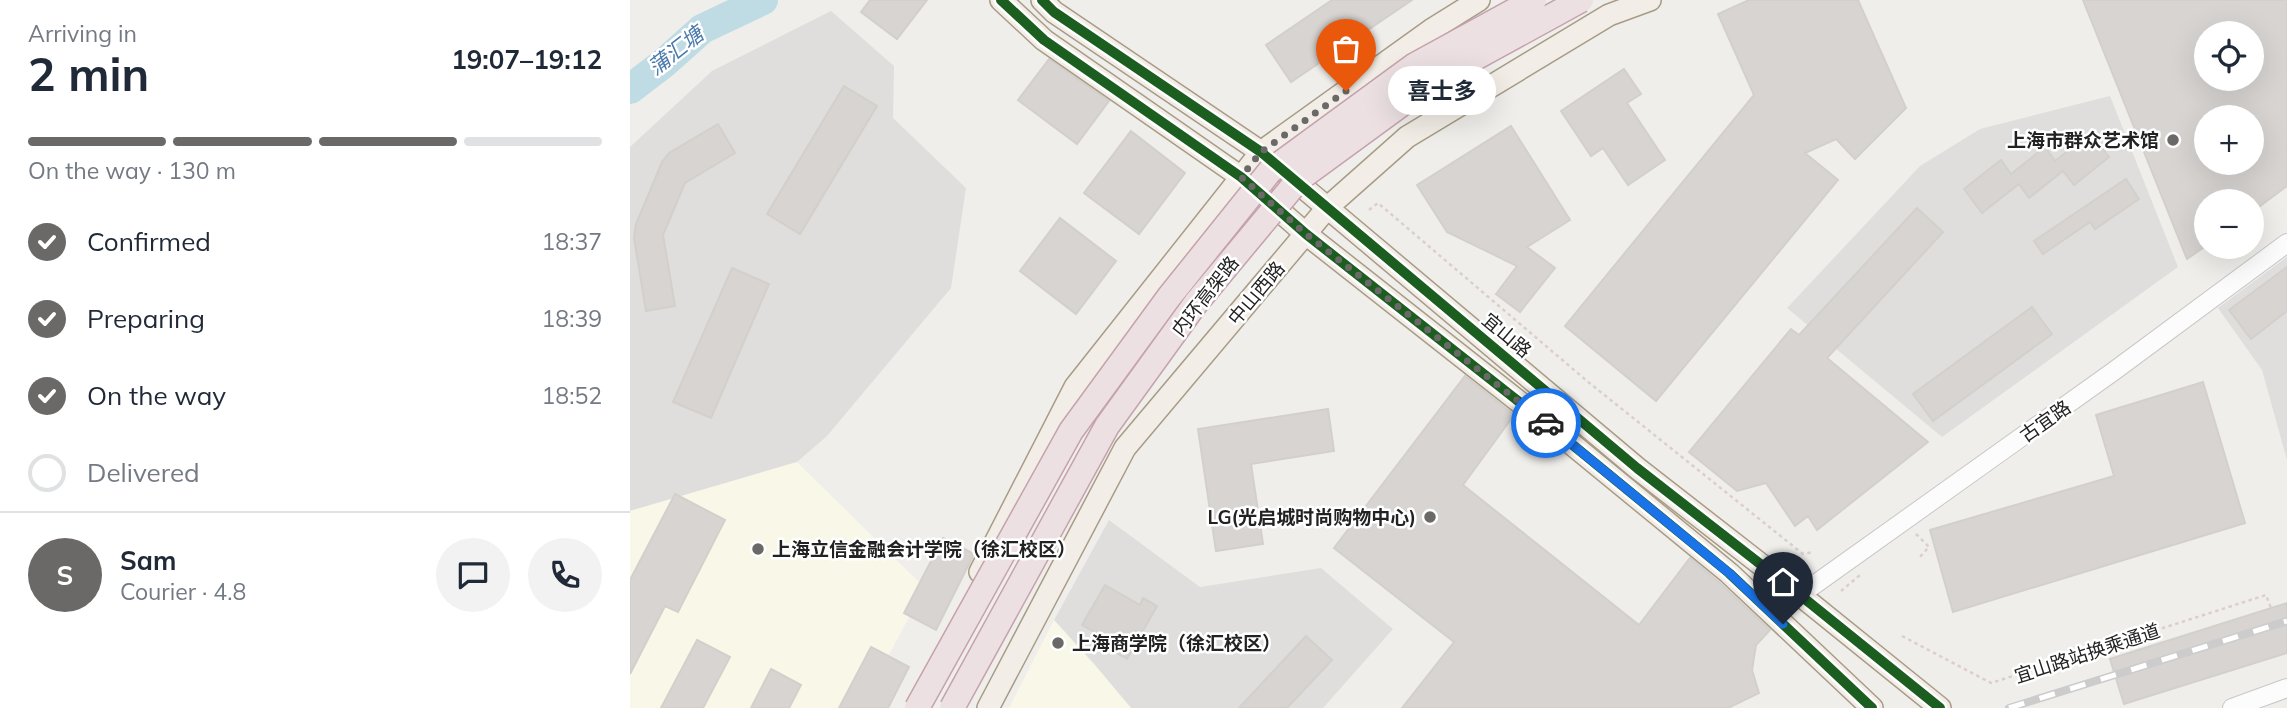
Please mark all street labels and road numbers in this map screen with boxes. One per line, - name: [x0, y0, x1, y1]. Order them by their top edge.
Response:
- street label: 内环高架路: [1166, 251, 1244, 341]
- street label: 中山西路: [1222, 256, 1290, 330]
- street label: 宜山路: [1477, 307, 1537, 363]
- street label: 古宜路: [2015, 395, 2075, 447]
- street label: 宜山路站换乘通道: [2011, 618, 2163, 688]

